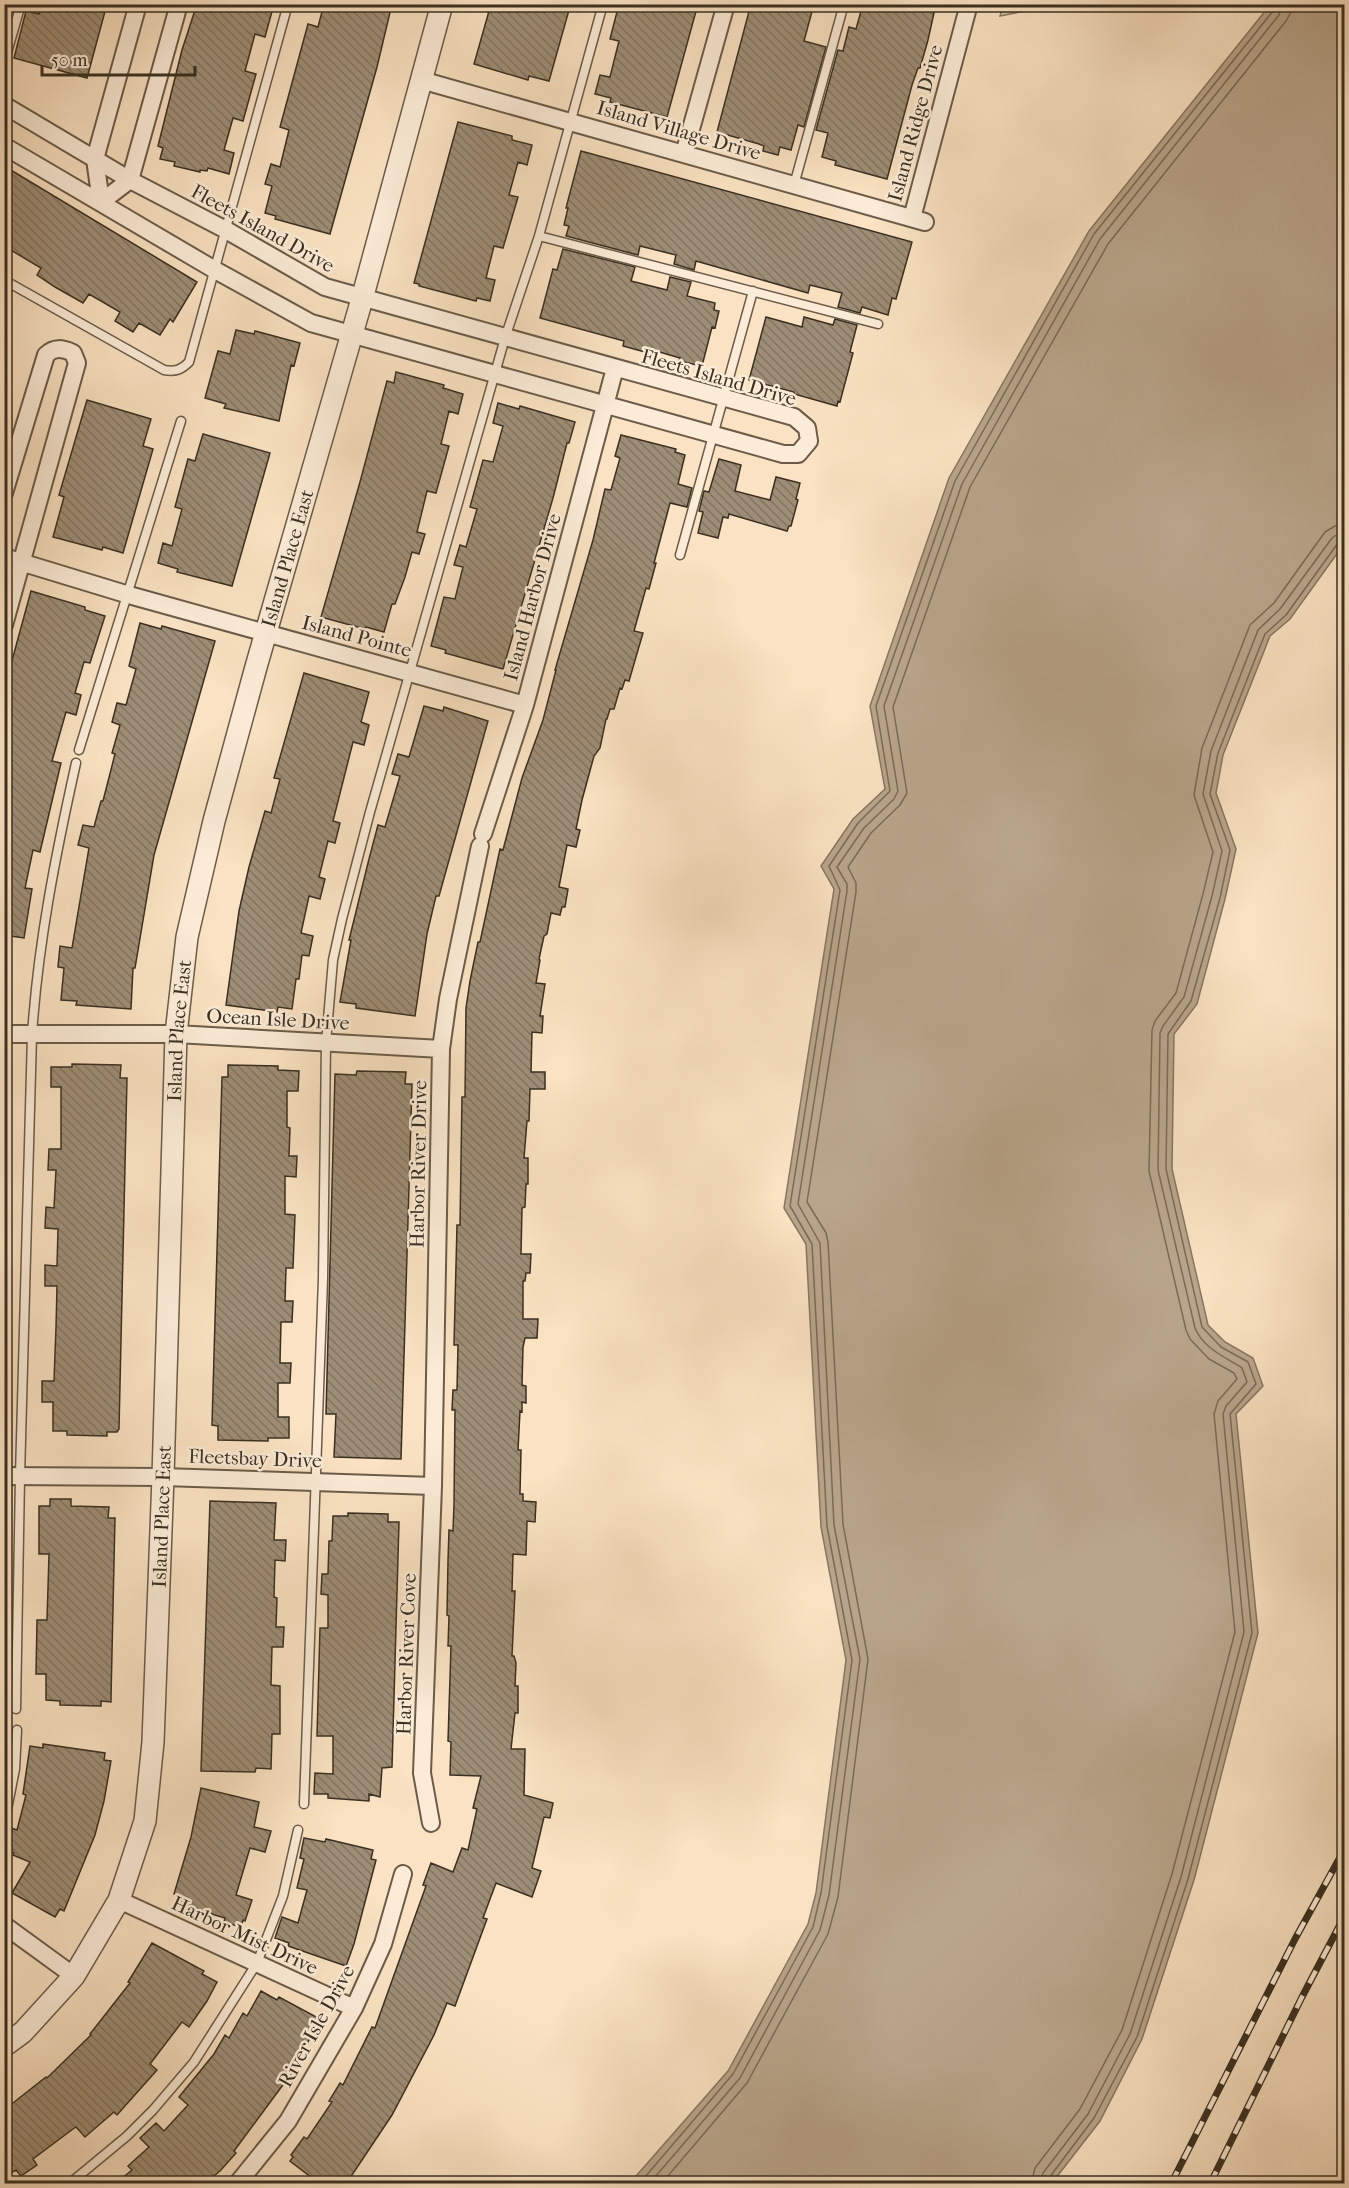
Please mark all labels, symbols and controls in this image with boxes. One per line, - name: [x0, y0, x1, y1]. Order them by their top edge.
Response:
- scale bar: [42, 39, 195, 77]
- street label: Island Ridge Drive: [883, 42, 948, 204]
- text: 50 m: [51, 50, 88, 71]
- street label: Island Village Drive: [594, 96, 764, 165]
- street label: Fleets Island Drive: [187, 180, 339, 277]
- street label: Fleets Island Drive: [639, 344, 799, 411]
- street label: Island Place East: [257, 487, 319, 630]
- street label: Island Harbor Drive: [499, 511, 566, 683]
- street label: Island Pointe: [300, 611, 414, 662]
- street label: Island Place East: [163, 959, 196, 1102]
- street label: Ocean Isle Drive: [206, 1004, 350, 1035]
- street label: Harbor River Drive: [406, 1080, 431, 1248]
- street label: Island Place East: [148, 1445, 176, 1588]
- street label: Fleetsbay Drive: [188, 1445, 322, 1472]
- street label: Harbor River Cove: [392, 1573, 421, 1735]
- street label: Harbor Mist Drive: [168, 1891, 322, 1979]
- street label: River Isle Drive: [273, 1961, 359, 2091]

